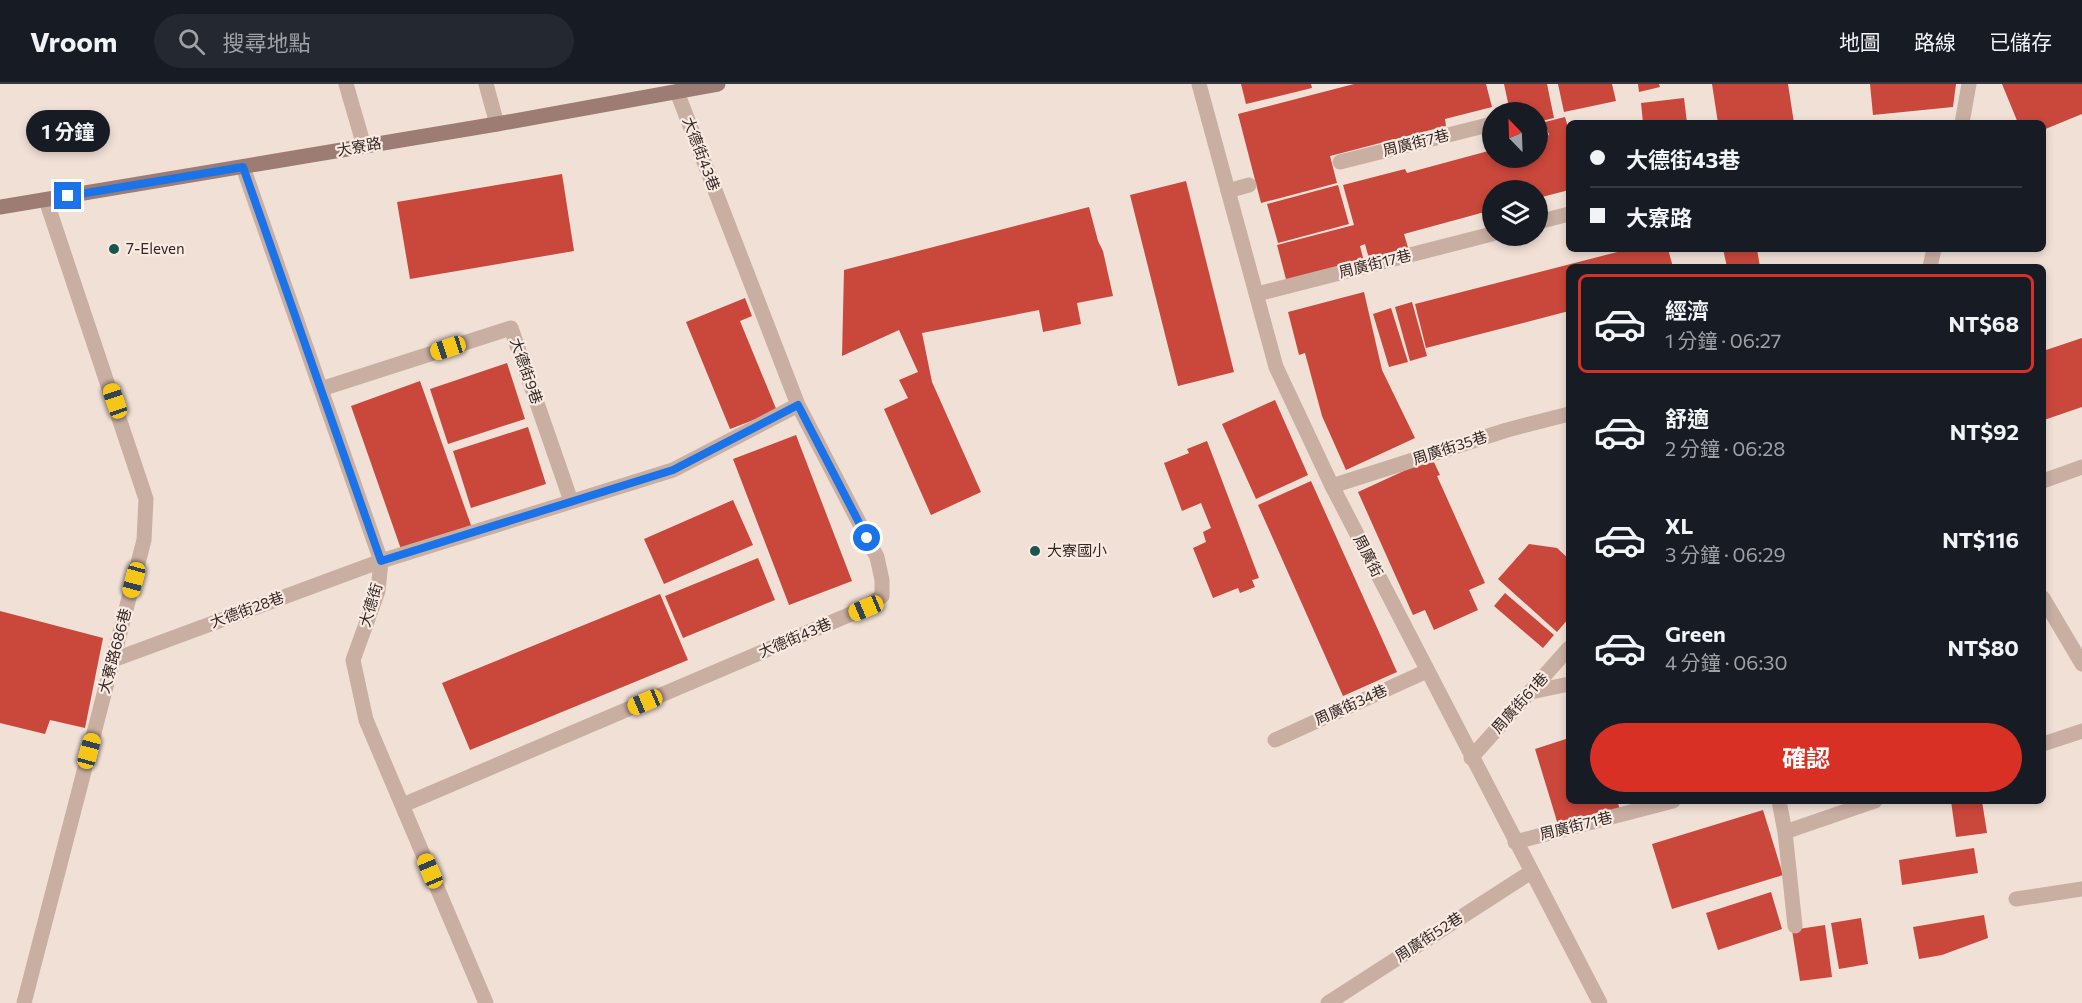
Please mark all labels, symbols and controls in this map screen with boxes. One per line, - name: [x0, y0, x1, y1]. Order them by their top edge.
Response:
- search box: [154, 14, 574, 68]
- text: Vroom: [30, 24, 118, 58]
- icon: search: [175, 25, 208, 58]
- text: 搜尋地點: [223, 29, 311, 56]
- text: 地圖: [1839, 29, 1881, 54]
- text: 路線: [1914, 29, 1956, 54]
- text: 已儲存: [1989, 29, 2052, 54]
- north arrow: [1482, 102, 1548, 168]
- map controls: [1482, 102, 1548, 246]
- callout: 1 分鐘: [26, 109, 110, 151]
- street label: 大德街43巷: [680, 114, 724, 193]
- text: 1 分鐘: [42, 119, 94, 143]
- street label: 周廣街7巷: [1381, 125, 1451, 159]
- street label: 大寮路: [335, 133, 383, 159]
- text: 大德街43巷: [1626, 146, 1740, 173]
- button: layers: [1482, 180, 1548, 246]
- route end: [54, 182, 81, 209]
- text: 大寮路: [1626, 204, 1692, 231]
- place label: 7-Eleven: [126, 239, 185, 257]
- marker: 7-Eleven: [107, 242, 121, 256]
- street label: 周廣街17巷: [1337, 245, 1413, 281]
- icon: car: [1593, 297, 1647, 351]
- text: 經濟: [1665, 297, 1709, 324]
- text: NT$68: [1948, 310, 2019, 337]
- text: 1 分鐘 · 06:27: [1665, 328, 1781, 352]
- car: [428, 334, 468, 362]
- street label: 大德街9巷: [507, 335, 547, 406]
- car: [101, 381, 129, 421]
- icon: car: [1593, 405, 1647, 459]
- text: 舒適: [1665, 405, 1709, 432]
- text: NT$92: [1950, 418, 2019, 445]
- street label: 周廣街35巷: [1410, 427, 1489, 468]
- text: 2 分鐘 · 06:28: [1665, 436, 1785, 460]
- text: XL: [1665, 512, 1693, 539]
- icon: car: [1593, 513, 1647, 567]
- route start: [853, 524, 880, 551]
- text: NT$116: [1942, 526, 2019, 553]
- street label: 周廣街: [1351, 531, 1387, 580]
- place label: 大寮國小: [1047, 541, 1107, 559]
- text: 3 分鐘 · 06:29: [1665, 542, 1786, 566]
- marker: 大寮國小: [1028, 544, 1042, 558]
- car: [121, 560, 147, 600]
- street label: 大德街: [355, 581, 385, 629]
- street label: 大德街28巷: [207, 587, 286, 631]
- car: [846, 593, 886, 623]
- street label: 大寮路686巷: [94, 606, 134, 695]
- street label: 大德街43巷: [755, 614, 834, 661]
- text: Green: [1665, 620, 1726, 647]
- icon: car: [1593, 621, 1647, 675]
- text: NT$80: [1947, 634, 2019, 661]
- text: 4 分鐘 · 06:30: [1665, 650, 1788, 674]
- street label: 周廣街61巷: [1487, 668, 1551, 736]
- street label: 周廣街34巷: [1312, 680, 1390, 728]
- car: [625, 687, 665, 717]
- button: 確認: [1590, 723, 2022, 792]
- car: [76, 731, 102, 771]
- street label: 周廣街71巷: [1538, 807, 1614, 843]
- car: [415, 851, 445, 891]
- street label: 周廣街52巷: [1391, 908, 1466, 965]

